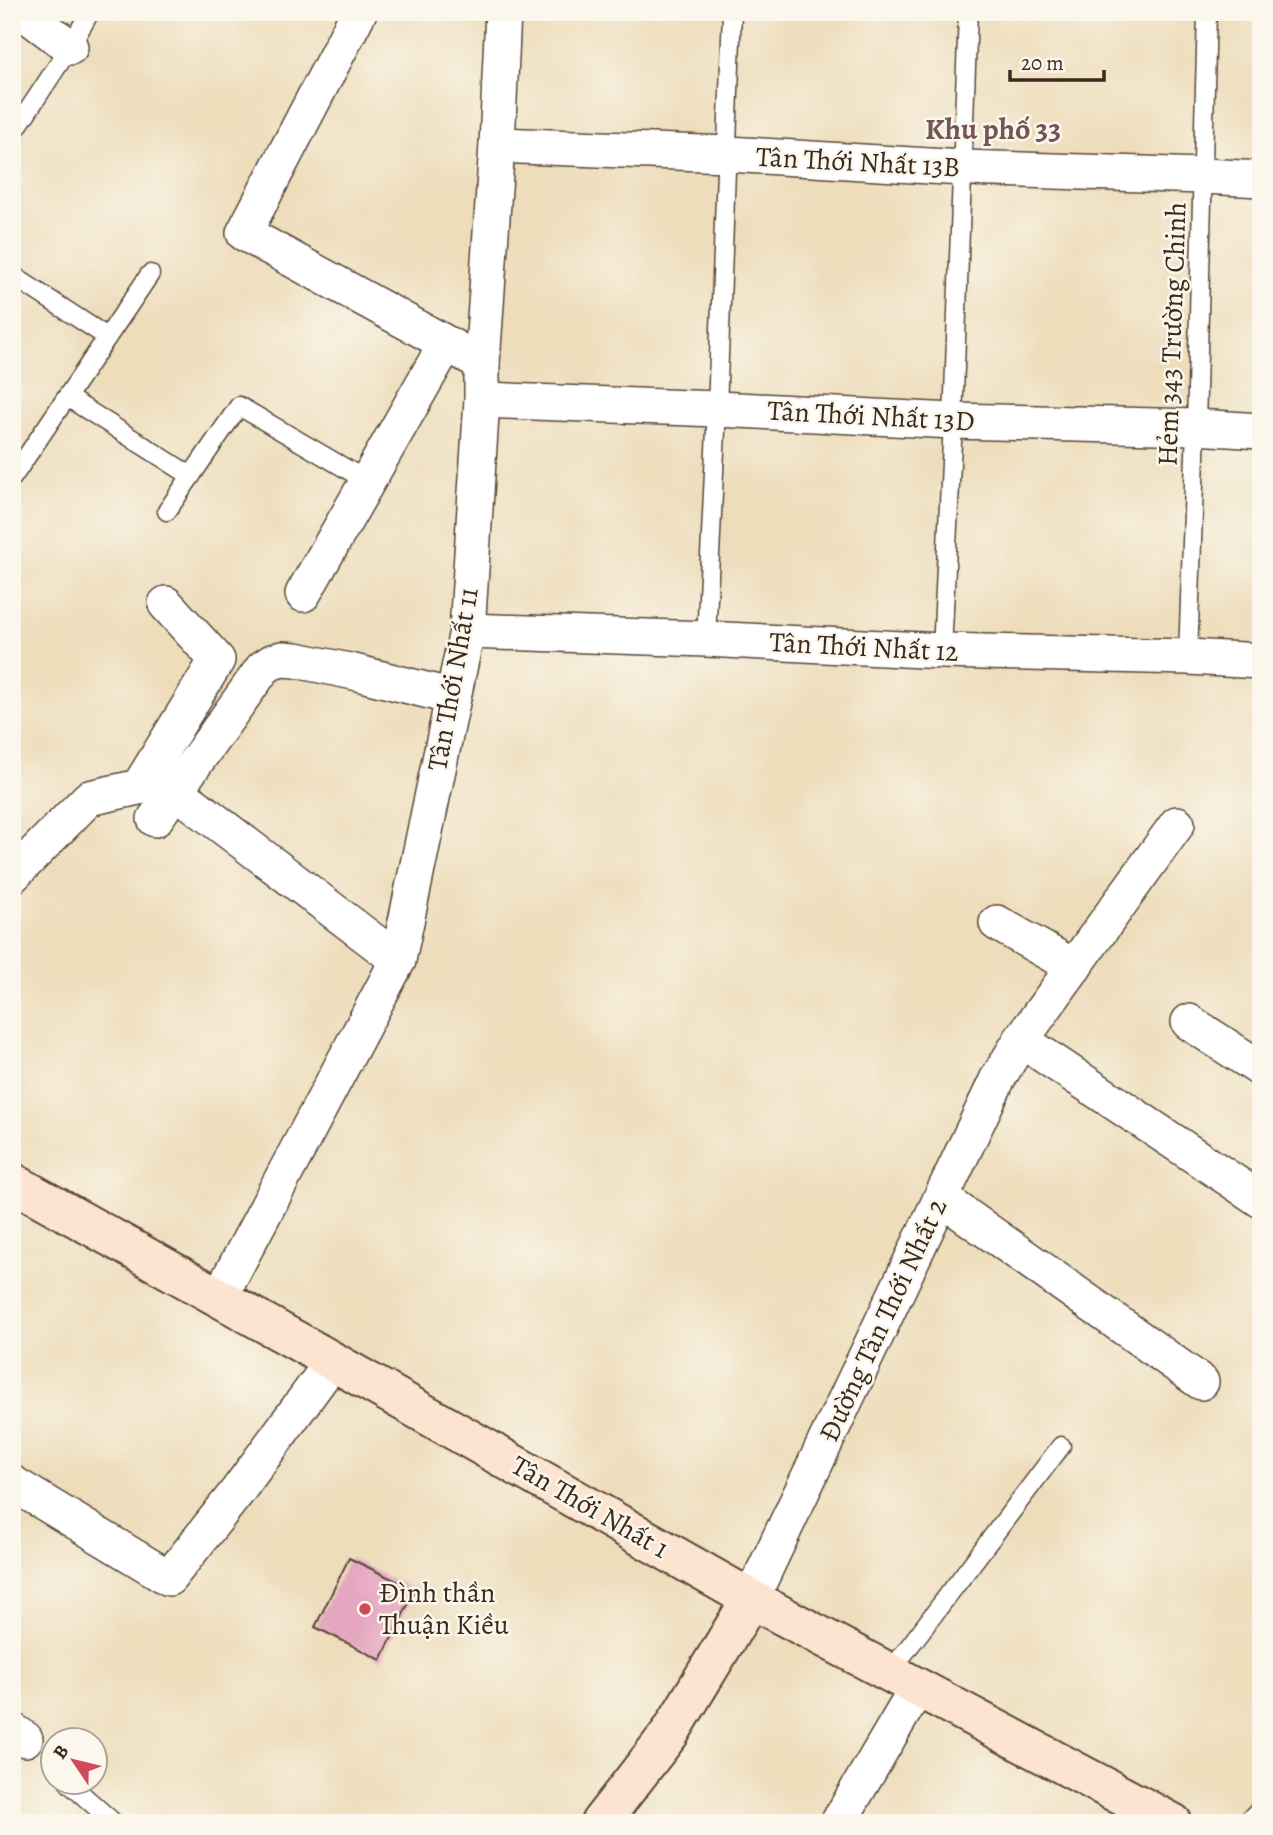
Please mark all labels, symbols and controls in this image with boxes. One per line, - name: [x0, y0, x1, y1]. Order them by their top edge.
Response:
- scale bar: [1010, 38, 1105, 82]
- text: 20 m: [1021, 49, 1064, 77]
- district label: Khu phố 33: [925, 109, 1061, 149]
- street label: Tân Thới Nhất 13B: [755, 138, 961, 186]
- street label: Hẻm 343 Trường Chinh: [1148, 201, 1196, 467]
- street label: Tân Thới Nhất 13D: [766, 392, 976, 440]
- street label: Tân Thới Nhất 11: [418, 584, 488, 774]
- street label: Tân Thới Nhất 12: [768, 623, 960, 671]
- street label: Đường Tân Thới Nhất 2: [810, 1192, 956, 1448]
- street label: Tân Thới Nhất 1: [504, 1447, 676, 1567]
- place label: Đình thần Thuận Kiều: [379, 1574, 510, 1644]
- marker: Đình thần Thuận Kiều: [357, 1601, 373, 1617]
- north arrow: [38, 1727, 108, 1797]
- text: B: [47, 1739, 75, 1764]

